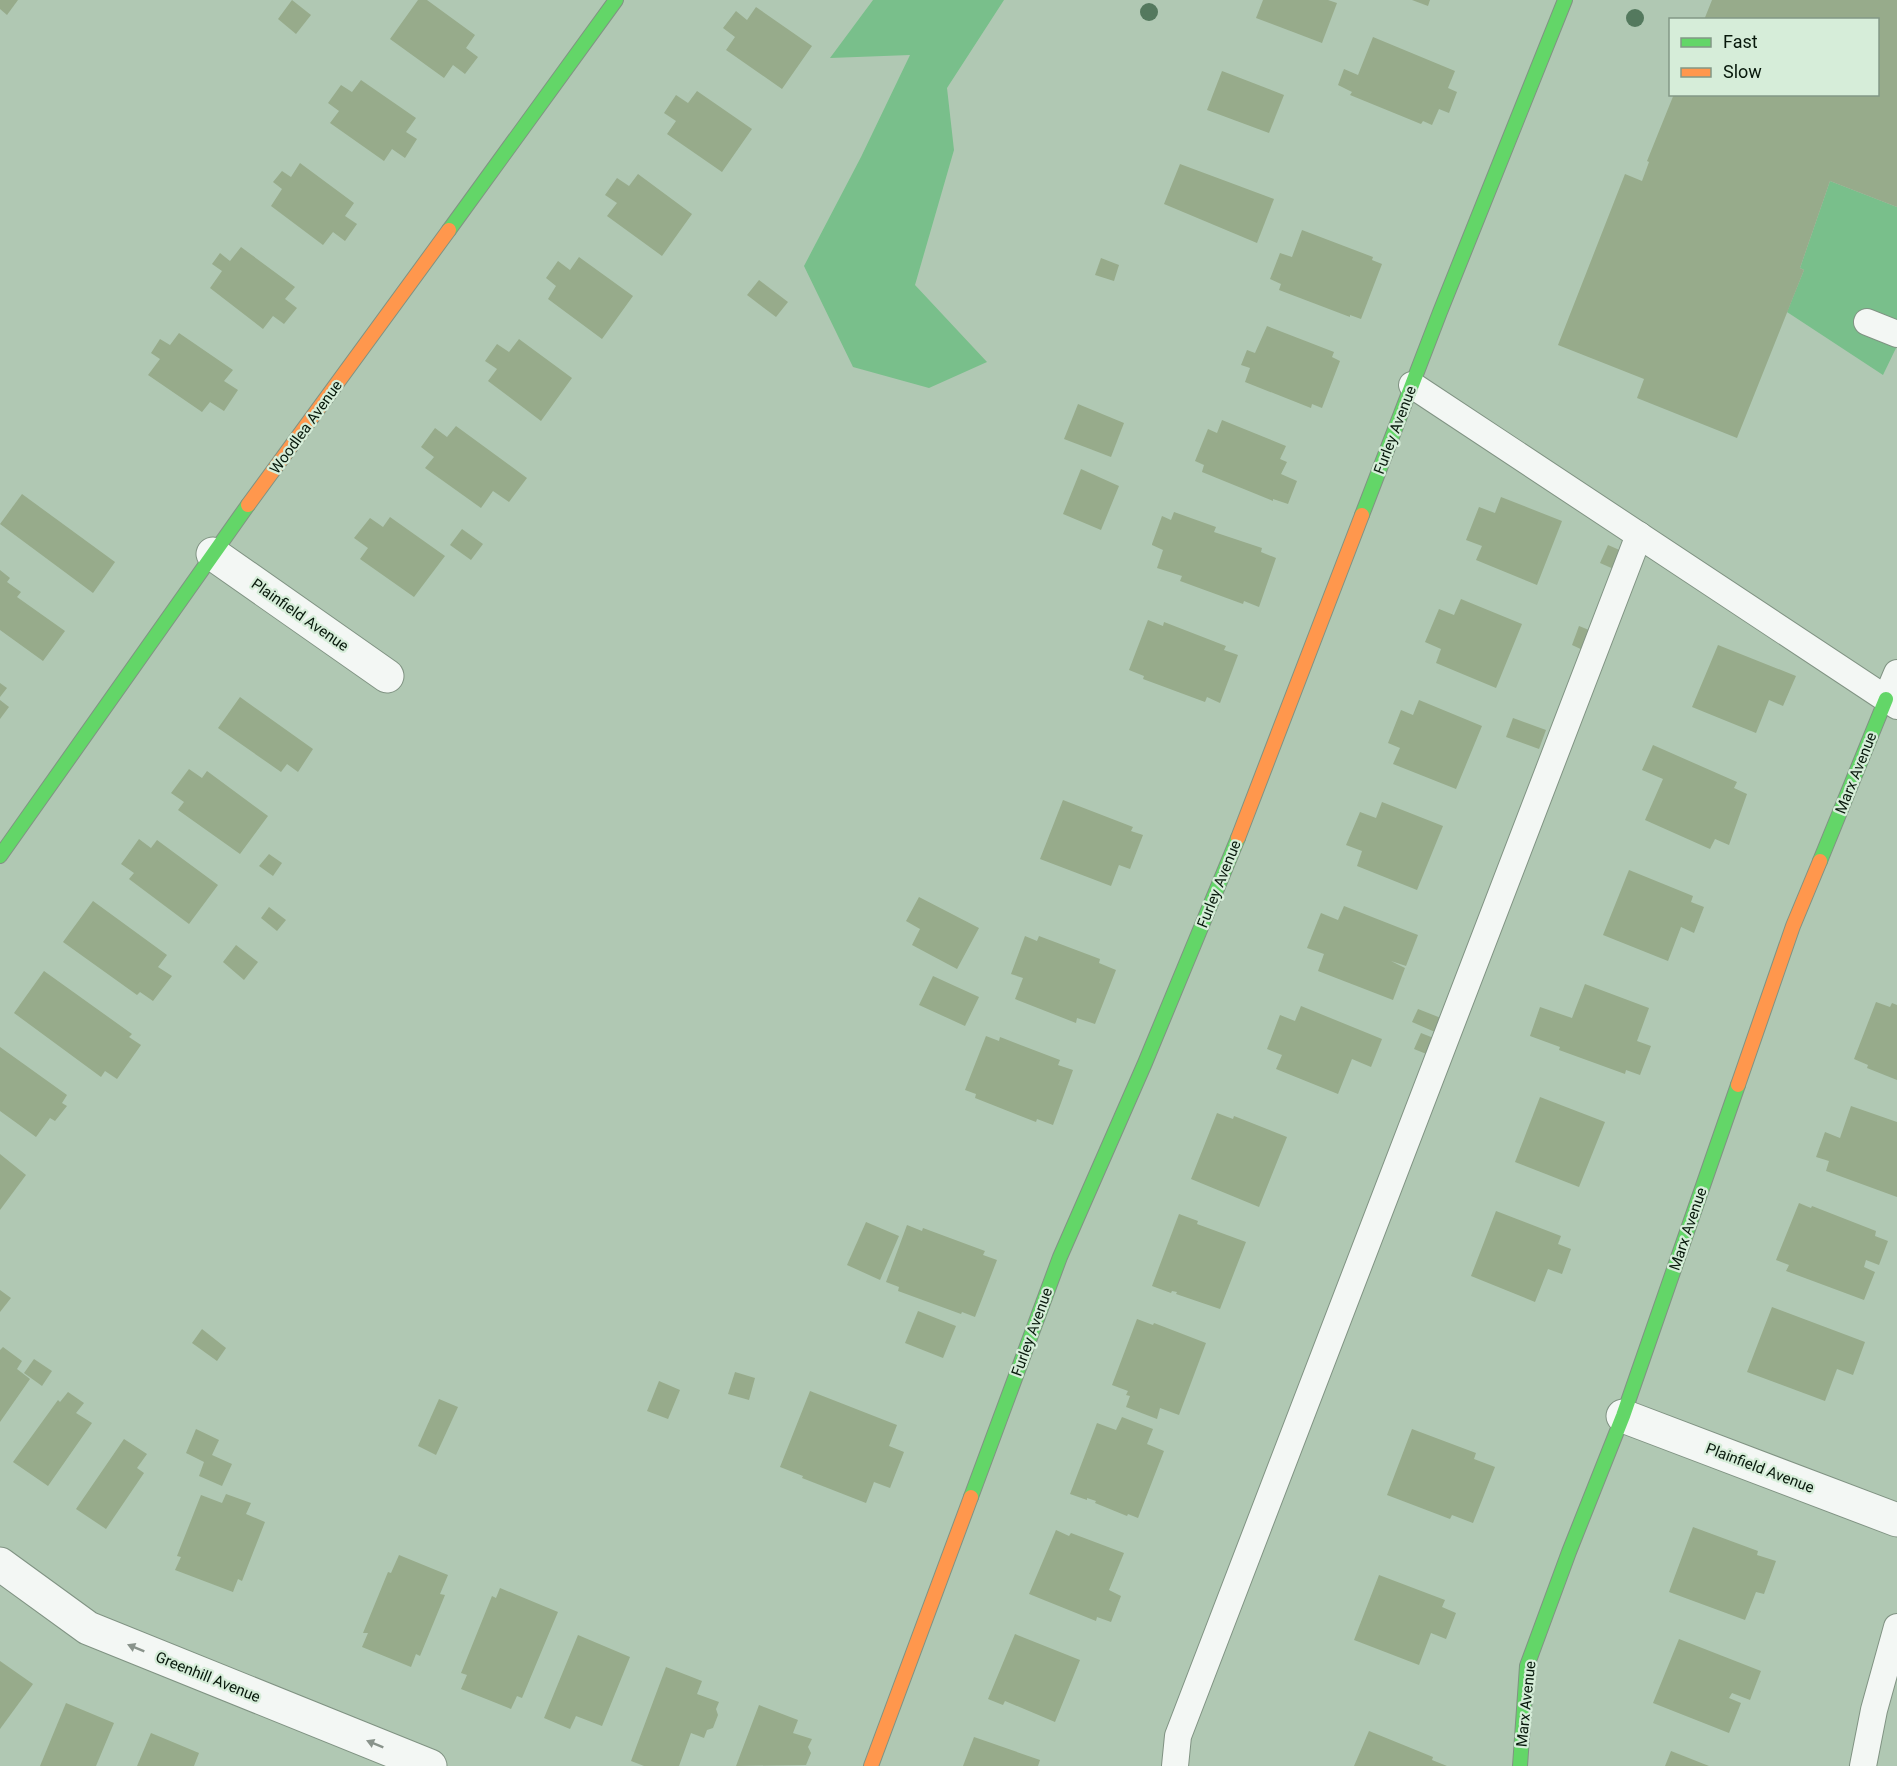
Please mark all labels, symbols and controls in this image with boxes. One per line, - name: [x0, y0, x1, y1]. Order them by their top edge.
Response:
- legend: [1669, 18, 1879, 96]
- text: Fast: [1723, 31, 1758, 52]
- text: Slow: [1723, 61, 1762, 82]
- street label: Woodlea Avenue: [266, 377, 346, 477]
- street label: Furley Avenue: [1370, 383, 1420, 477]
- street label: Plainfield Avenue: [248, 575, 352, 655]
- street label: Marx Avenue: [1831, 729, 1881, 817]
- street label: Furley Avenue: [1193, 838, 1245, 930]
- street label: Marx Avenue: [1665, 1185, 1711, 1273]
- street label: Furley Avenue: [1008, 1285, 1056, 1379]
- street label: Plainfield Avenue: [1703, 1439, 1817, 1497]
- one-way arrow: [127, 1643, 145, 1652]
- street label: Greenhill Avenue: [153, 1648, 263, 1706]
- street label: Marx Avenue: [1513, 1660, 1539, 1748]
- one-way arrow: [366, 1739, 384, 1749]

